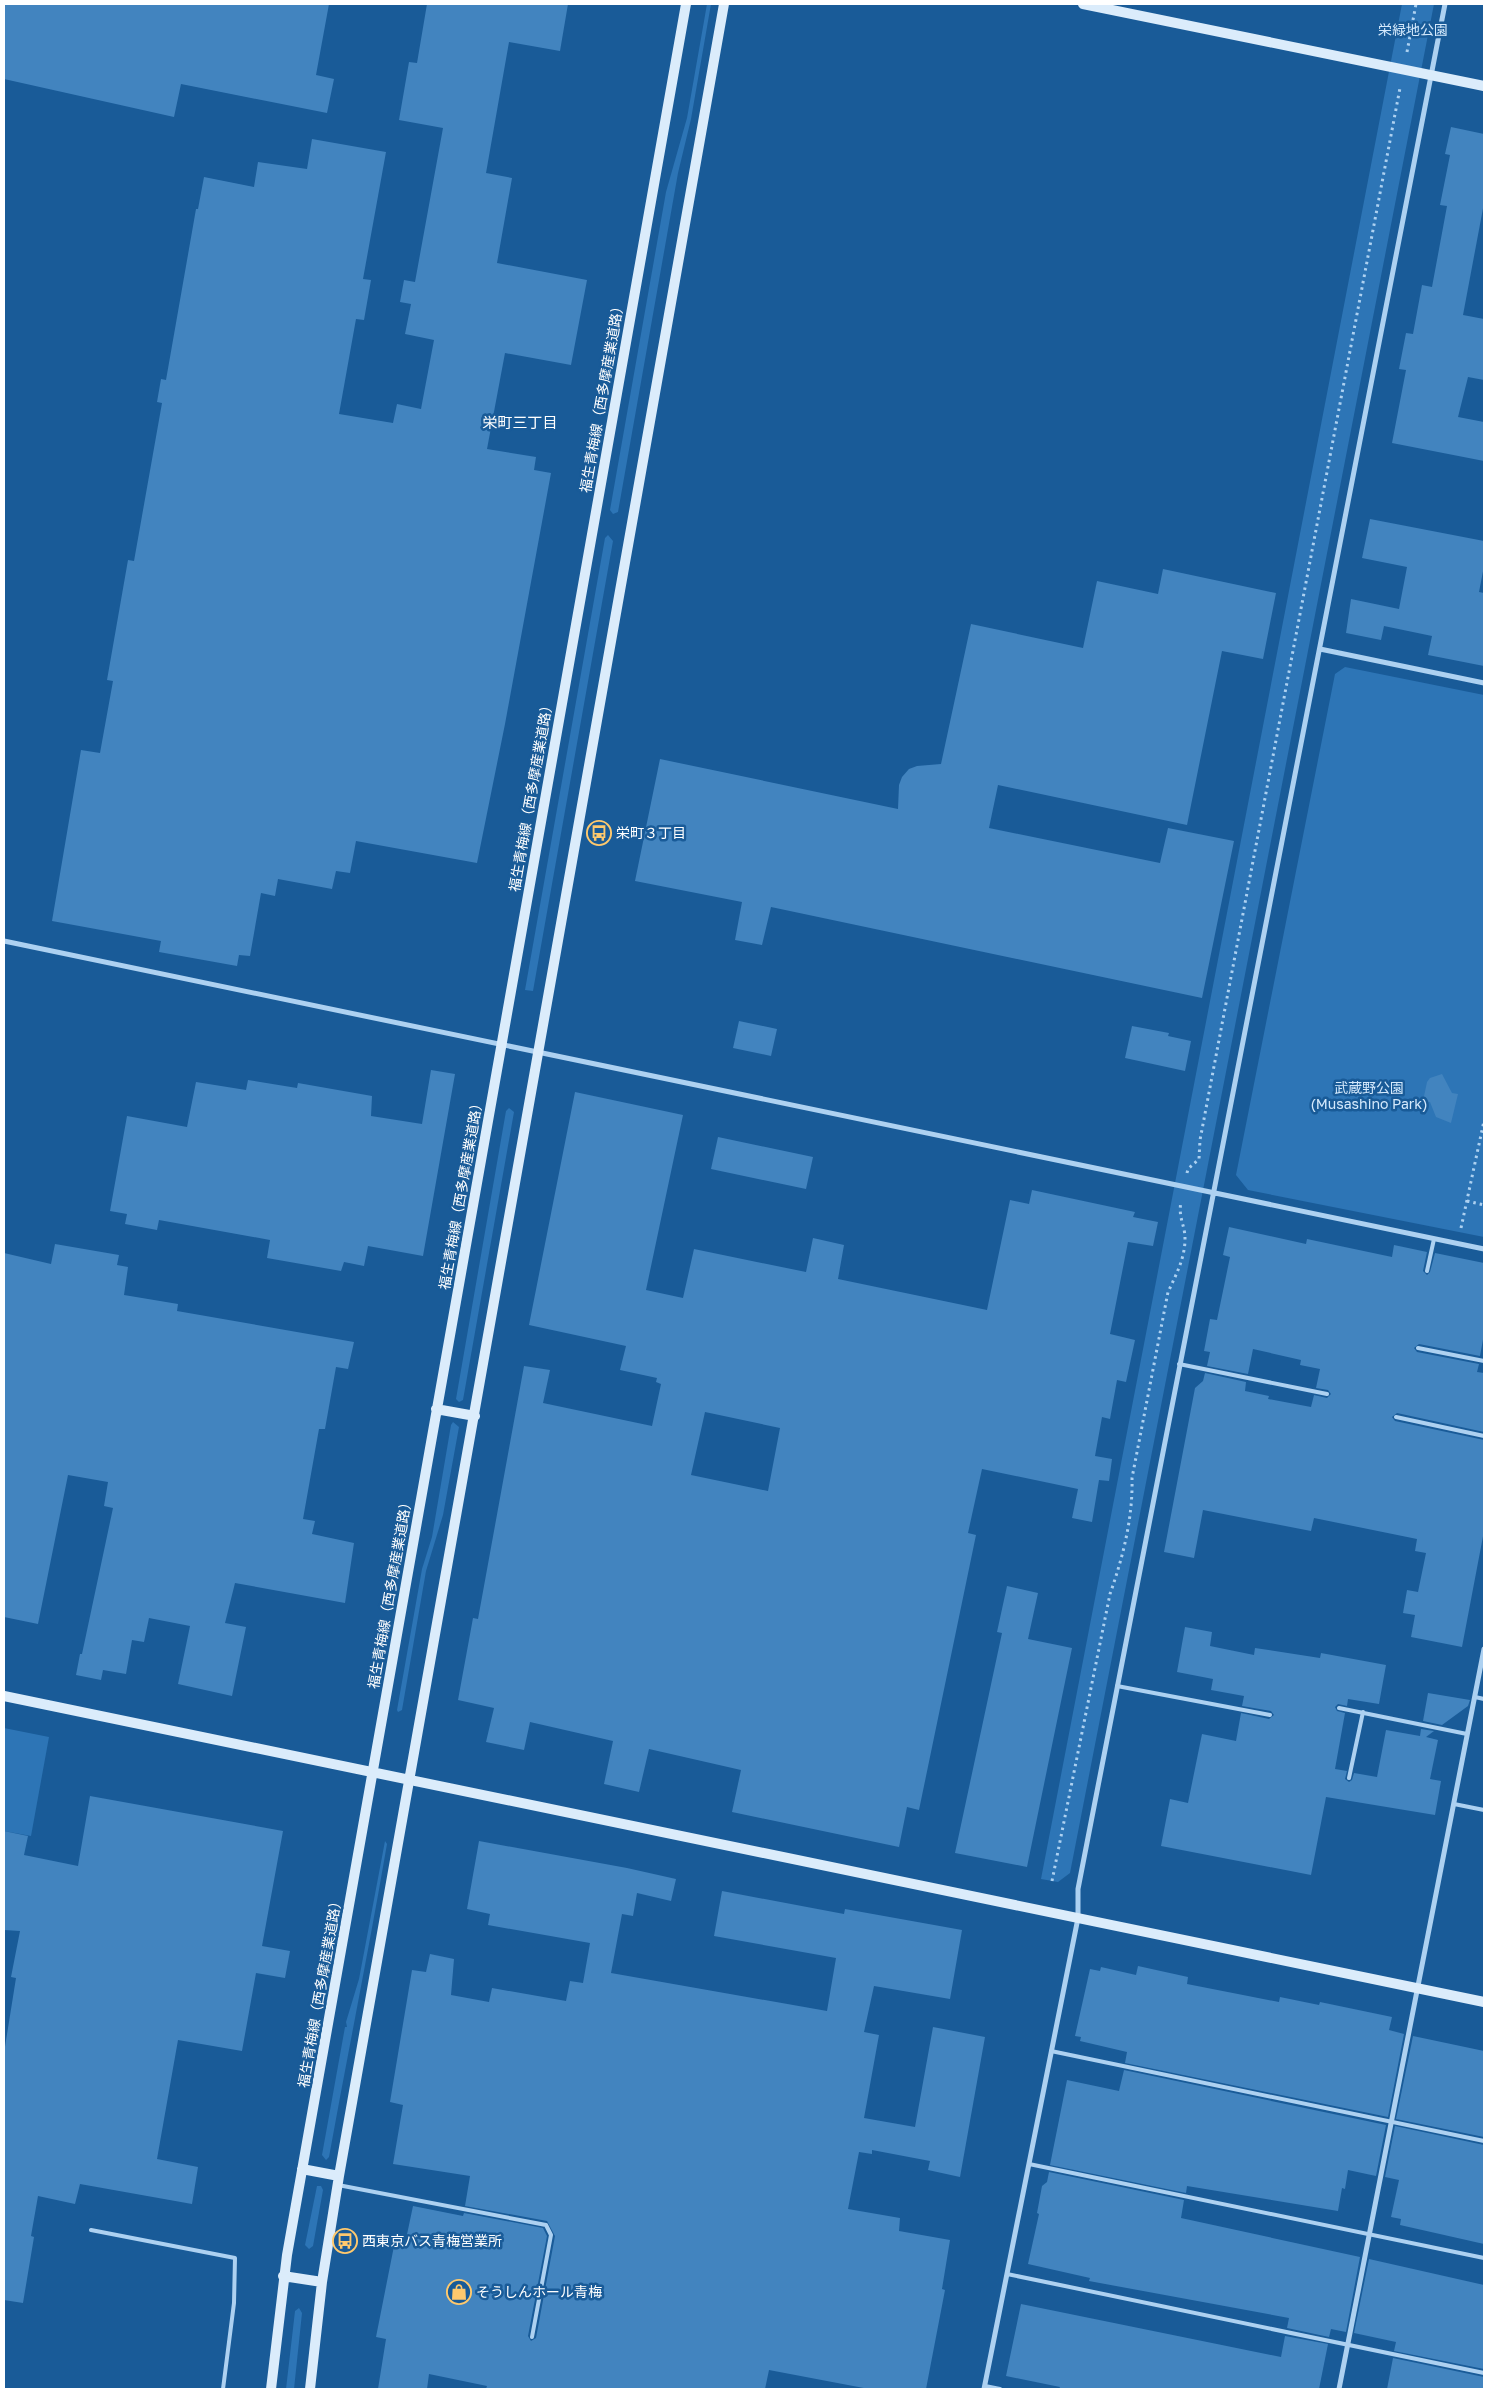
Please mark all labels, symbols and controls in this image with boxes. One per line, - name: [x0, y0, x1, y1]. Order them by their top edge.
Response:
- park label: 栄緑地公園: [1378, 21, 1448, 38]
- street label: 福生青梅線（西多摩産業道路）: [576, 298, 627, 494]
- district label: 栄町三丁目: [482, 413, 558, 431]
- street label: 福生青梅線（西多摩産業道路）: [505, 697, 556, 893]
- bus stop icon: 栄町３丁目: [586, 820, 612, 846]
- place label: 栄町３丁目: [616, 824, 686, 841]
- park label: 武蔵野公園 (Musashino Park): [1310, 1079, 1428, 1112]
- street label: 福生青梅線（西多摩産業道路）: [435, 1095, 486, 1291]
- street label: 福生青梅線（西多摩産業道路）: [364, 1494, 415, 1690]
- street label: 福生青梅線（西多摩産業道路）: [294, 1893, 345, 2089]
- bus stop icon: 西東京バス青梅営業所: [332, 2228, 358, 2254]
- place label: 西東京バス青梅営業所: [362, 2232, 502, 2249]
- shop icon: そうしんホール青梅: [446, 2279, 472, 2305]
- place label: そうしんホール青梅: [476, 2283, 602, 2300]

